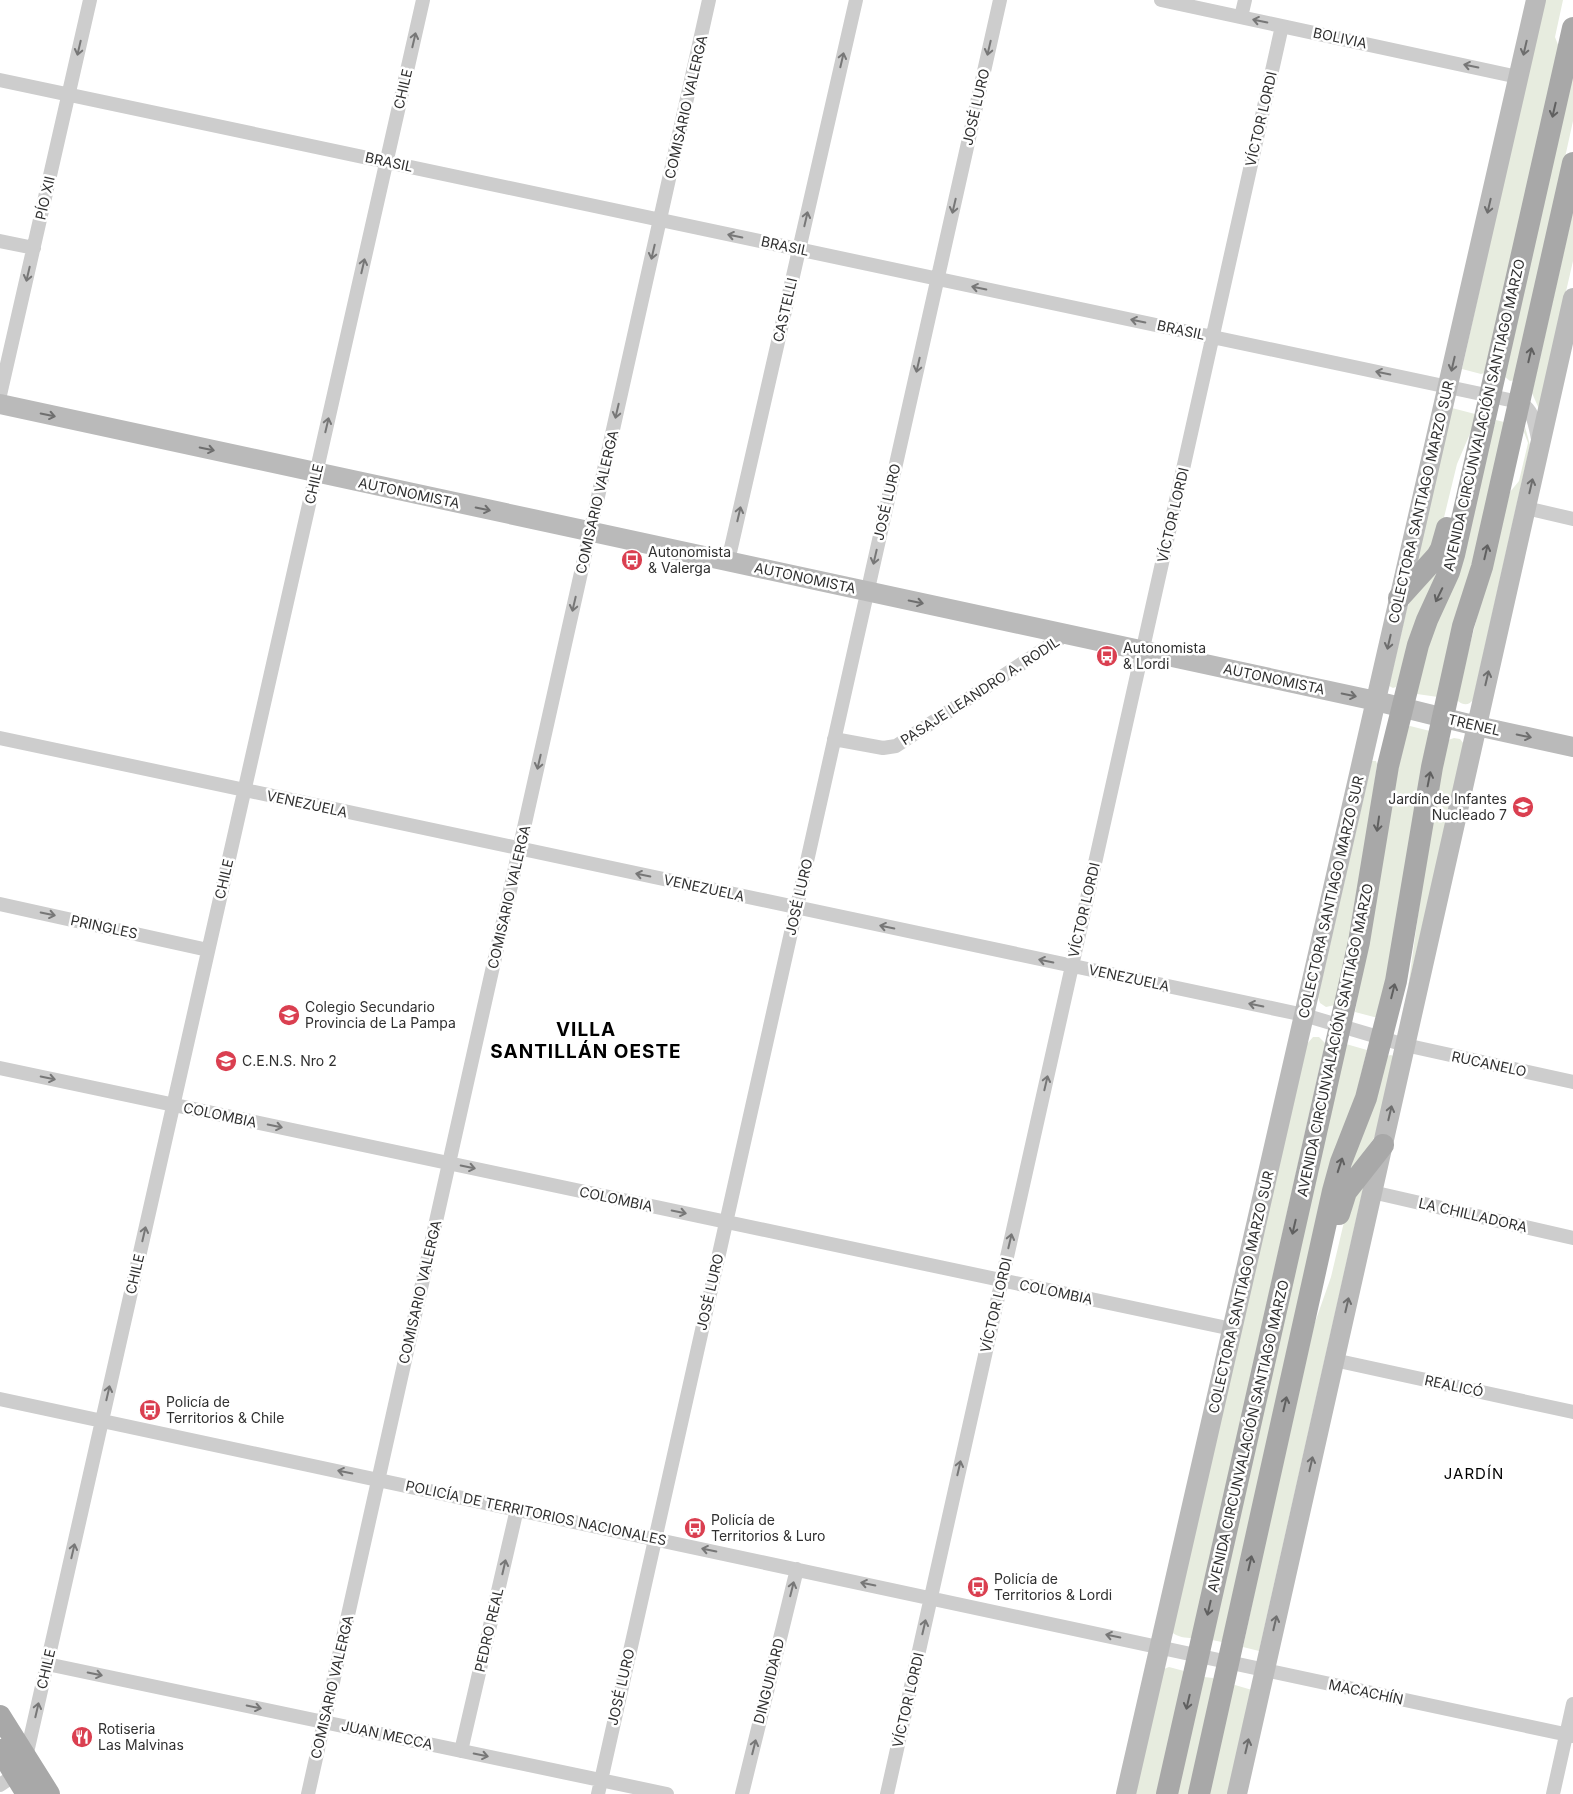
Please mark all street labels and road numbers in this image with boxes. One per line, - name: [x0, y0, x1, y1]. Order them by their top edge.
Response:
- street label: BOLIVIA: [1312, 24, 1369, 52]
- street label: COMISARIO VALERGA: [661, 33, 710, 180]
- street label: CHILE: [390, 67, 415, 111]
- street label: JOSÉ LURO: [958, 67, 993, 147]
- street label: VÍCTOR LORDI: [1241, 70, 1280, 168]
- street label: BRASIL: [364, 148, 415, 175]
- street label: PÍO XII: [31, 174, 58, 221]
- street label: BRASIL: [760, 232, 811, 259]
- street label: AVENIDA CIRCUNVALACIÓN SANTIAGO MARZO: [1439, 257, 1528, 573]
- street label: CASTELLI: [769, 276, 800, 344]
- street label: BRASIL: [1156, 316, 1207, 343]
- street label: COLECTORA SANTIAGO MARZO SUR: [1384, 379, 1457, 625]
- street label: COMISARIO VALERGA: [572, 428, 621, 575]
- street label: CHILE: [301, 462, 326, 506]
- street label: JOSÉ LURO: [869, 462, 904, 542]
- street label: VÍCTOR LORDI: [1153, 466, 1192, 564]
- street label: AUTONOMISTA: [357, 473, 462, 512]
- street label: AUTONOMISTA: [753, 558, 858, 597]
- street label: PASAJE LEANDRO A. RODIL: [897, 633, 1062, 748]
- street label: AUTONOMISTA: [1222, 659, 1327, 698]
- street label: TRENEL: [1446, 710, 1502, 739]
- street label: COLECTORA SANTIAGO MARZO SUR: [1294, 774, 1367, 1020]
- street label: VENEZUELA: [265, 787, 349, 820]
- street label: COMISARIO VALERGA: [484, 823, 533, 970]
- street label: CHILE: [211, 857, 236, 901]
- street label: JOSÉ LURO: [781, 857, 816, 937]
- street label: VÍCTOR LORDI: [1064, 861, 1103, 959]
- street label: VENEZUELA: [662, 871, 746, 904]
- street label: AVENIDA CIRCUNVALACIÓN SANTIAGO MARZO: [1293, 882, 1376, 1198]
- street label: PRINGLES: [69, 911, 139, 942]
- street label: VENEZUELA: [1087, 961, 1171, 994]
- street label: RUCANELO: [1450, 1047, 1528, 1080]
- street label: COLOMBIA: [182, 1098, 259, 1131]
- street label: COLECTORA SANTIAGO MARZO SUR: [1204, 1169, 1277, 1415]
- street label: COLOMBIA: [578, 1182, 655, 1215]
- street label: LA CHILLADORA: [1417, 1194, 1529, 1235]
- street label: COMISARIO VALERGA: [395, 1218, 444, 1365]
- street label: CHILE: [122, 1252, 147, 1296]
- street label: JOSÉ LURO: [692, 1252, 727, 1332]
- street label: VÍCTOR LORDI: [976, 1256, 1015, 1354]
- street label: COLOMBIA: [1018, 1275, 1095, 1308]
- street label: AVENIDA CIRCUNVALACIÓN SANTIAGO MARZO: [1203, 1278, 1292, 1594]
- street label: REALICÓ: [1423, 1371, 1485, 1400]
- street label: POLICÍA DE TERRITORIOS NACIONALES: [404, 1477, 668, 1549]
- street label: PEDRO REAL: [471, 1586, 506, 1674]
- street label: COMISARIO VALERGA: [307, 1613, 356, 1760]
- street label: DINGUIDARD: [750, 1636, 787, 1725]
- street label: CHILE: [33, 1647, 58, 1691]
- street label: JOSÉ LURO: [603, 1647, 638, 1727]
- street label: VÍCTOR LORDI: [888, 1651, 927, 1749]
- street label: MACACHÍN: [1327, 1675, 1405, 1708]
- street label: JUAN MECCA: [340, 1717, 435, 1753]

